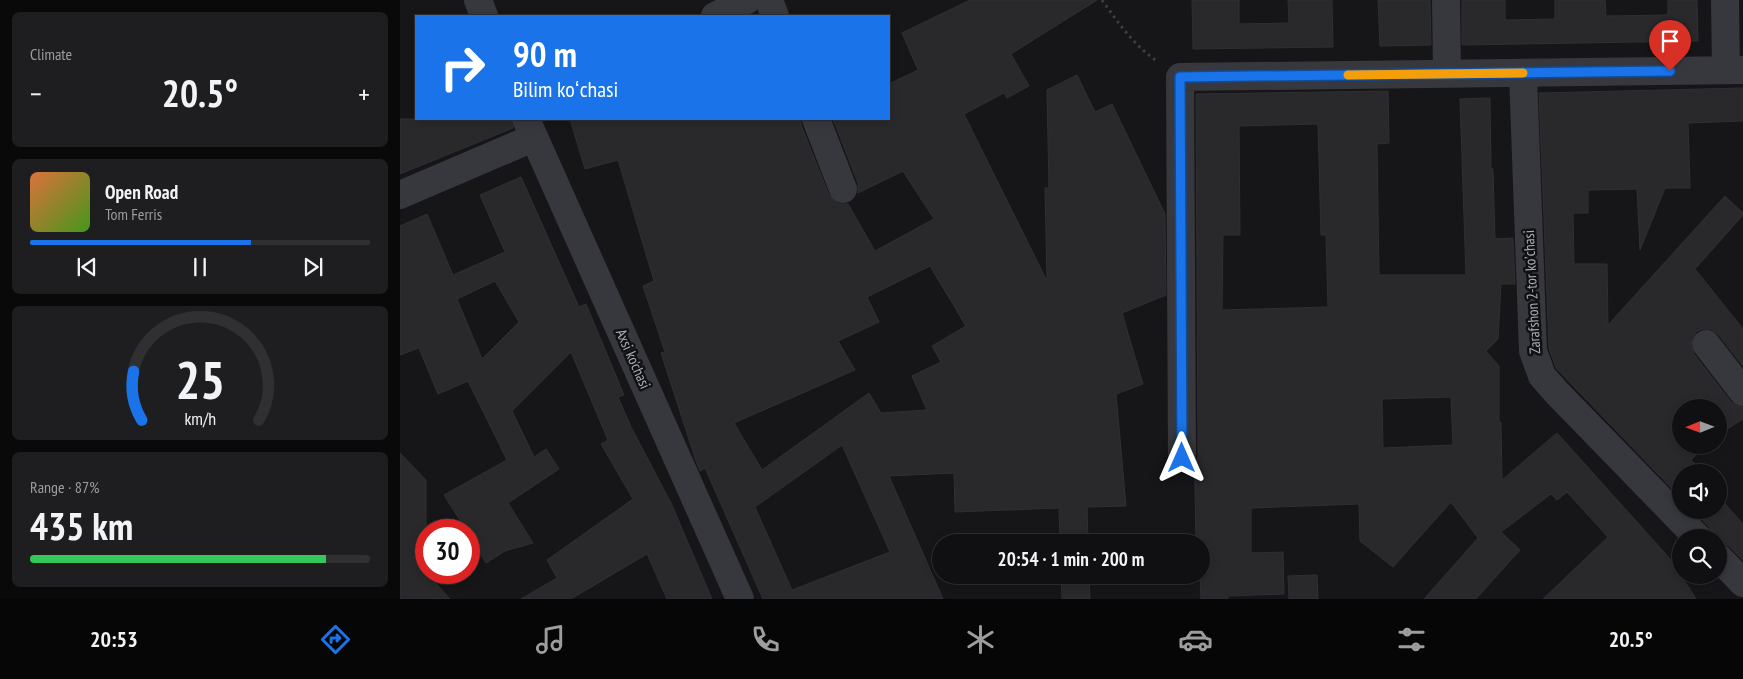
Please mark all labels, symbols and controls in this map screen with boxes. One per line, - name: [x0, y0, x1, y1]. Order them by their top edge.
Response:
- pin: [1649, 20, 1691, 71]
- icon: arrive: [1656, 27, 1684, 55]
- text: 90 m: [513, 31, 577, 77]
- icon: right: [430, 35, 495, 100]
- text: Climate: [30, 44, 72, 64]
- text: 20.5°: [162, 68, 238, 117]
- text: −: [30, 75, 42, 112]
- text: +: [358, 75, 370, 112]
- text: Bilim koʻchasi: [513, 75, 618, 103]
- text: Open Road: [105, 180, 178, 204]
- text: Tom Ferris: [105, 204, 162, 224]
- street label: Zarafshon 2-tor koʼchasi: [1519, 230, 1544, 354]
- icon: previous: [73, 253, 101, 281]
- icon: pause: [186, 253, 214, 281]
- icon: next: [299, 253, 327, 281]
- street label: Axsi ko'chasi: [612, 326, 655, 392]
- text: 25: [175, 346, 225, 413]
- north arrow: [1672, 399, 1728, 454]
- map controls: [1672, 399, 1727, 584]
- text: km/h: [184, 407, 216, 430]
- position arrow: [1155, 431, 1207, 483]
- button: sound: [1672, 464, 1727, 519]
- text: Range · 87%: [30, 477, 99, 497]
- text: 435 km: [30, 501, 133, 550]
- speed limit sign: 30: [415, 519, 480, 584]
- button: search: [1672, 529, 1727, 584]
- text: 20:54 · 1 min · 200 m: [998, 547, 1144, 571]
- icon: directions: [318, 622, 353, 657]
- icon: music: [533, 622, 568, 657]
- icon: phone: [748, 622, 783, 657]
- icon: climate: [963, 622, 998, 657]
- icon: car: [1178, 622, 1213, 657]
- icon: filters: [1394, 622, 1429, 657]
- text: 20:53: [90, 625, 138, 653]
- text: 20.5°: [1609, 625, 1653, 653]

